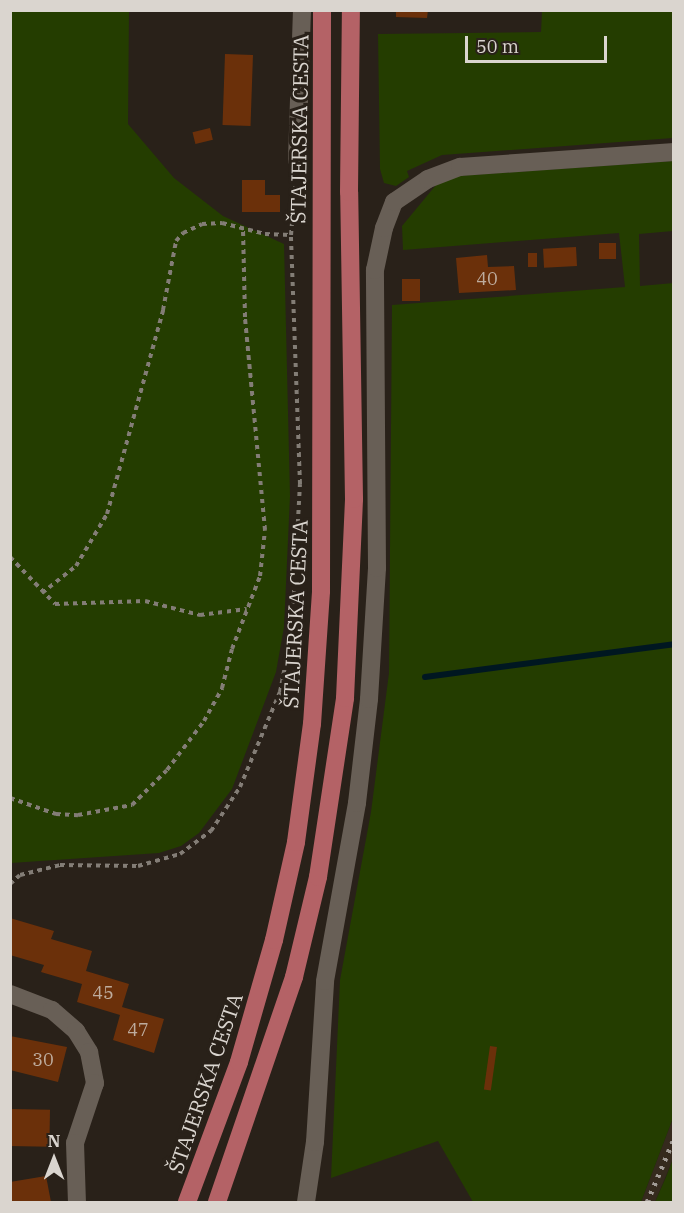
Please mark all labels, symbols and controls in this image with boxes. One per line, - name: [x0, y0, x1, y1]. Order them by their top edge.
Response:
- scale bar: [468, 24, 610, 62]
- street label: ŠTAJERSKA CESTA: [285, 34, 313, 224]
- text: 50 m: [476, 35, 519, 58]
- house number: 40: [476, 268, 498, 290]
- street label: ŠTAJERSKA CESTA: [277, 519, 313, 709]
- house number: 45: [92, 982, 114, 1004]
- street label: ŠTAJERSKA CESTA: [162, 990, 248, 1176]
- house number: 47: [127, 1019, 149, 1041]
- house number: 30: [32, 1049, 54, 1071]
- north arrow: [24, 1129, 84, 1189]
- text: N: [48, 1131, 60, 1151]

